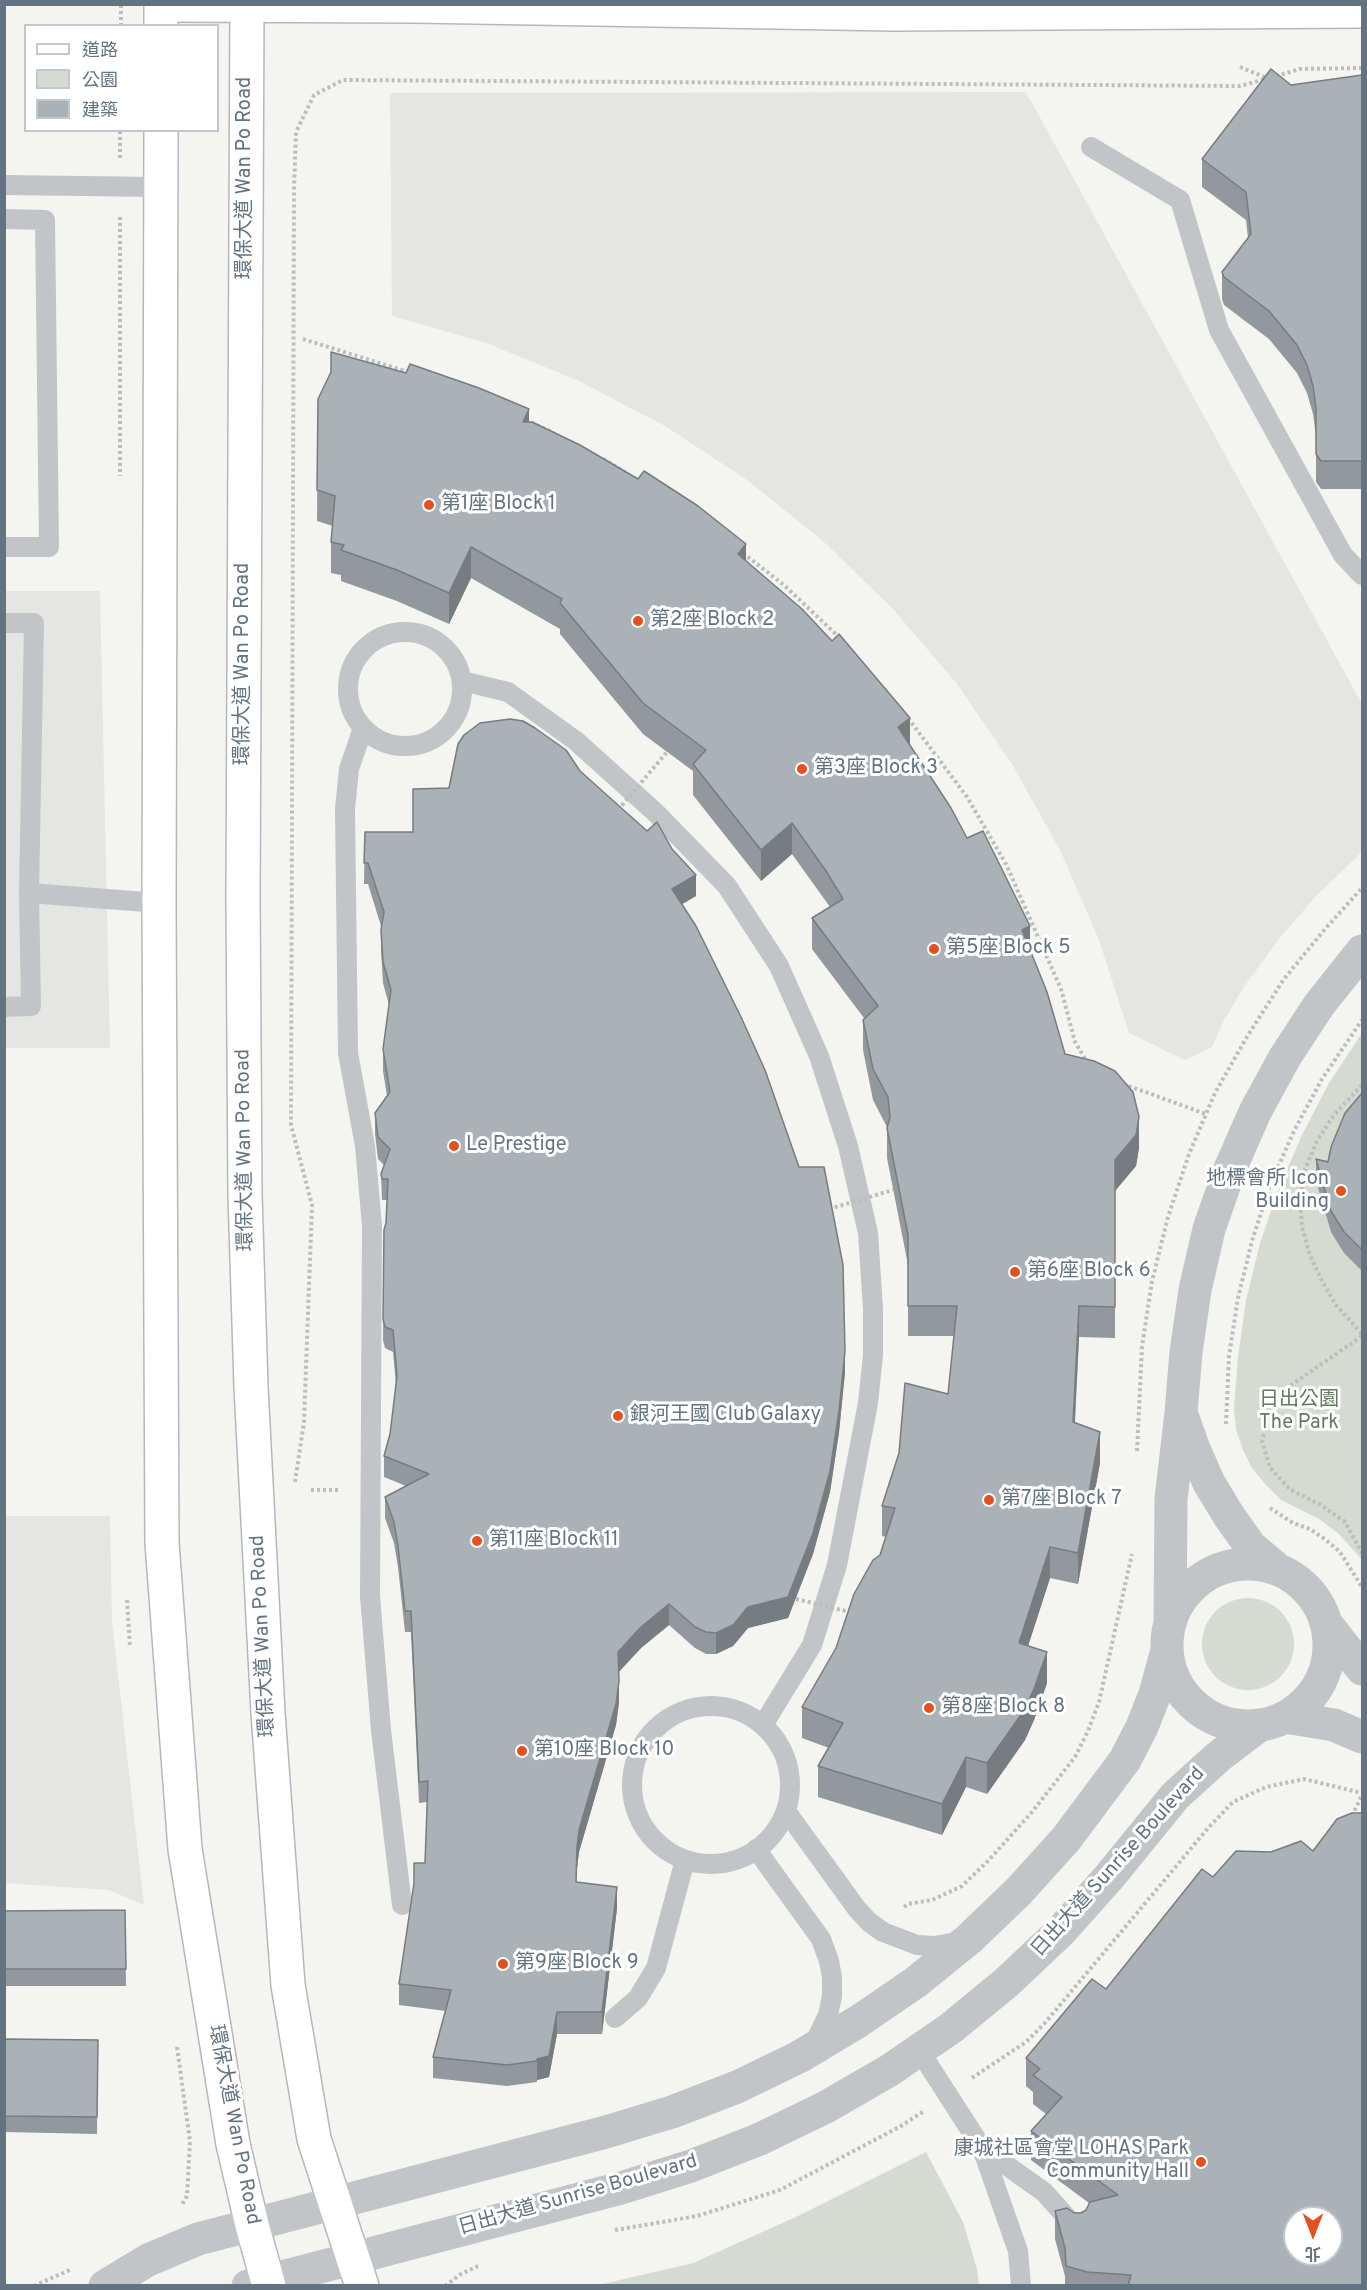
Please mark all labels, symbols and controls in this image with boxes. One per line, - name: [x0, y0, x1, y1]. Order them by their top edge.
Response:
- legend: [24, 24, 219, 132]
- text: 道路: [82, 40, 118, 63]
- text: 公園: [82, 70, 118, 93]
- street label: 環保大道 Wan Po Road: [234, 77, 258, 279]
- text: 建築: [82, 100, 118, 123]
- place label: 第1座 Block 1: [441, 493, 556, 517]
- marker: 第1座 Block 1: [422, 498, 436, 512]
- street label: 環保大道 Wan Po Road: [232, 563, 256, 765]
- place label: 第2座 Block 2: [650, 609, 774, 633]
- marker: 第2座 Block 2: [631, 614, 645, 628]
- place label: 第3座 Block 3: [814, 757, 938, 781]
- marker: 第3座 Block 3: [795, 762, 809, 776]
- place label: 第5座 Block 5: [946, 937, 1071, 961]
- marker: 第5座 Block 5: [927, 942, 941, 956]
- street label: 環保大道 Wan Po Road: [232, 1049, 260, 1251]
- place label: Le Prestige: [466, 1134, 566, 1158]
- marker: Le Prestige: [447, 1139, 461, 1153]
- place label: 地標會所 Icon Building: [1206, 1168, 1329, 1215]
- marker: 地標會所 Icon Building: [1334, 1184, 1348, 1198]
- place label: 第6座 Block 6: [1027, 1260, 1151, 1284]
- marker: 第6座 Block 6: [1008, 1265, 1022, 1279]
- park label: 日出公園 The Park: [1259, 1389, 1339, 1436]
- place label: 銀河王國 Club Galaxy: [630, 1404, 821, 1428]
- marker: 銀河王國 Club Galaxy: [611, 1409, 625, 1423]
- place label: 第7座 Block 7: [1001, 1488, 1122, 1512]
- marker: 第7座 Block 7: [982, 1493, 996, 1507]
- place label: 第11座 Block 11: [489, 1529, 619, 1553]
- street label: 環保大道 Wan Po Road: [247, 1534, 281, 1738]
- marker: 第11座 Block 11: [470, 1534, 484, 1548]
- place label: 第8座 Block 8: [941, 1696, 1065, 1720]
- marker: 第8座 Block 8: [922, 1701, 936, 1715]
- place label: 第10座 Block 10: [534, 1739, 674, 1763]
- marker: 第10座 Block 10: [515, 1744, 529, 1758]
- street label: 日出大道 Sunrise Boulevard: [1027, 1763, 1211, 1963]
- place label: 第9座 Block 9: [515, 1952, 639, 1976]
- marker: 第9座 Block 9: [496, 1957, 510, 1971]
- street label: 環保大道 Wan Po Road: [202, 2023, 264, 2227]
- place label: 康城社區會堂 LOHAS Park Community Hall: [954, 2138, 1189, 2185]
- street label: 日出大道 Sunrise Boulevard: [456, 2150, 700, 2242]
- marker: 康城社區會堂 LOHAS Park Community Hall: [1194, 2155, 1208, 2169]
- north arrow: [1283, 2206, 1343, 2266]
- text: 北: [1305, 2242, 1321, 2262]

